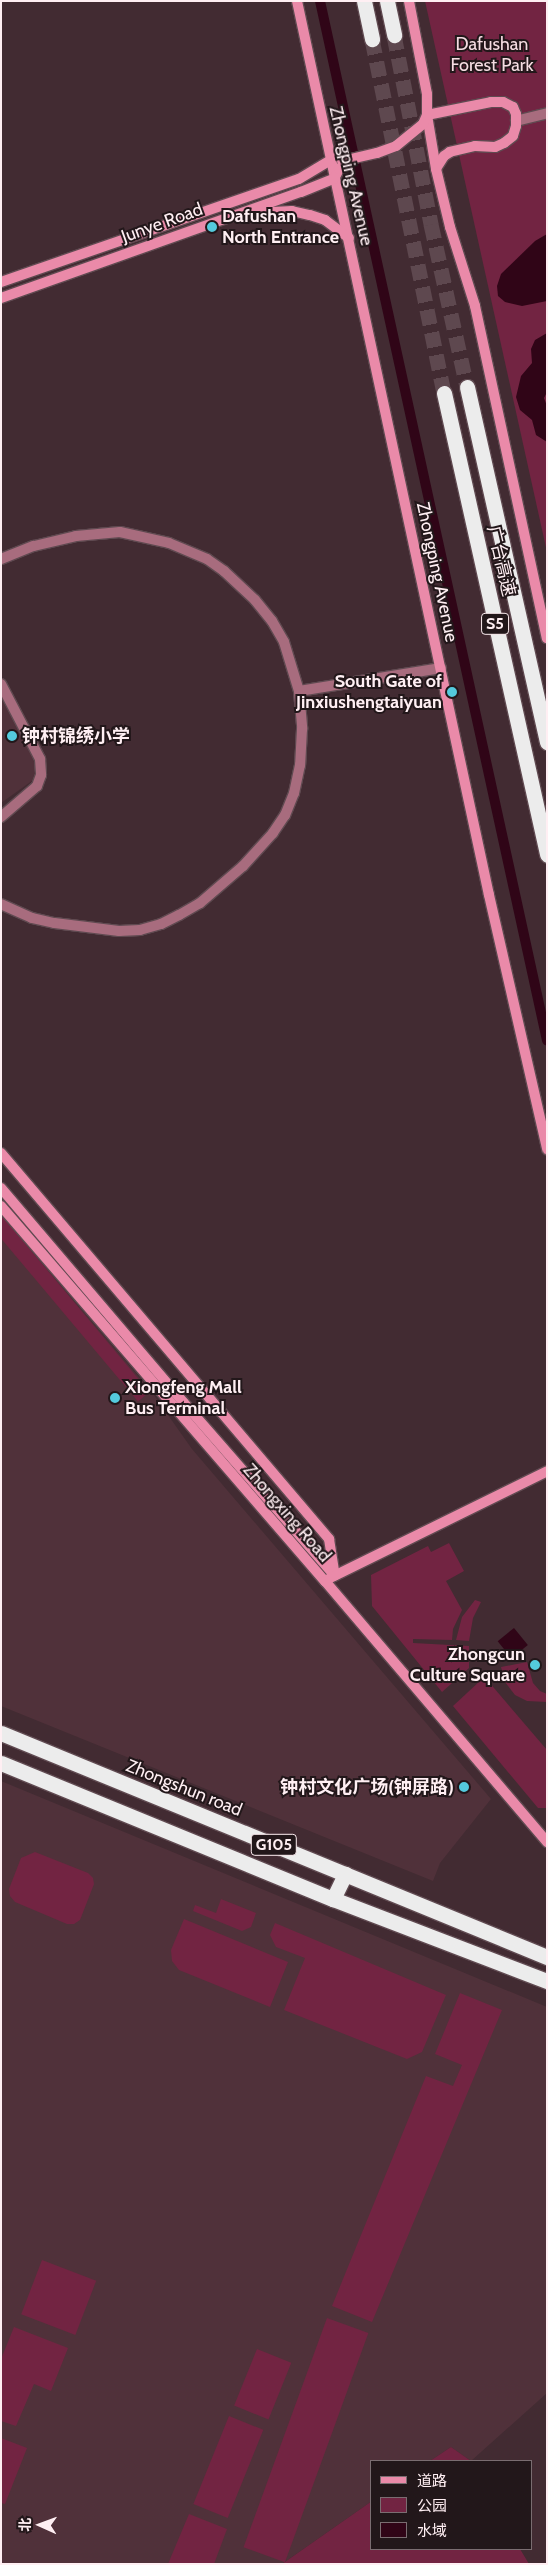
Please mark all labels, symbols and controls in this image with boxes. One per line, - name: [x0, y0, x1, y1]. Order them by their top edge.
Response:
- park label: Dafushan Forest Park: [450, 34, 534, 76]
- street label: Zhongping Avenue: [324, 104, 378, 248]
- street label: Junye Road: [118, 198, 206, 248]
- place label: Dafushan North Entrance: [222, 206, 339, 248]
- marker: Dafushan North Entrance: [206, 221, 218, 233]
- street label: Zhongping Avenue: [412, 500, 462, 644]
- street label: 广台高速: [482, 523, 520, 599]
- road number: S5: [480, 610, 510, 638]
- place label: South Gate of Jinxiushengtaiyuan: [296, 671, 442, 714]
- marker: South Gate of Jinxiushengtaiyuan: [446, 686, 458, 698]
- place label: 钟村锦绣小学: [22, 725, 130, 747]
- marker: 钟村锦绣小学: [6, 730, 18, 742]
- place label: Xiongfeng Mall Bus Terminal: [125, 1377, 242, 1420]
- marker: Xiongfeng Mall Bus Terminal: [109, 1392, 121, 1404]
- street label: Zhongxing Road: [238, 1459, 336, 1567]
- place label: Zhongcun Culture Square: [410, 1644, 525, 1686]
- marker: Zhongcun Culture Square: [529, 1659, 541, 1671]
- street label: Zhongshun road: [123, 1755, 245, 1821]
- place label: 钟村文化广场(钟屏路): [280, 1776, 454, 1798]
- marker: 钟村文化广场(钟屏路): [458, 1781, 470, 1793]
- road number: G105: [250, 1832, 298, 1858]
- legend: [370, 2460, 533, 2550]
- text: 道路: [417, 2472, 447, 2490]
- text: 公园: [417, 2497, 447, 2515]
- north arrow: [15, 2500, 65, 2550]
- text: 北: [16, 2517, 34, 2532]
- text: 水域: [417, 2522, 447, 2540]

